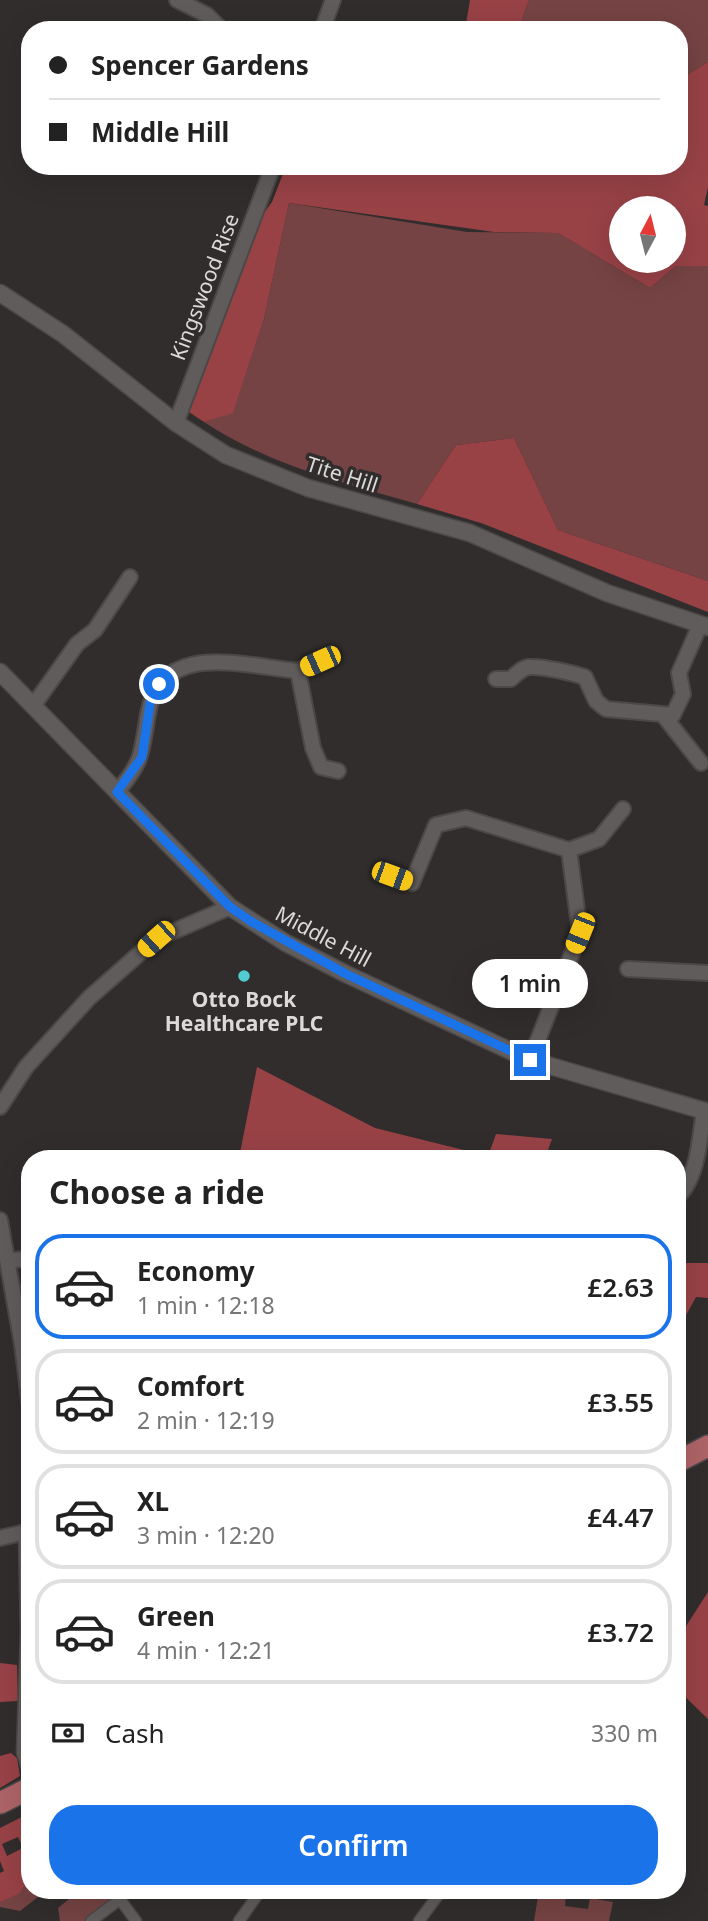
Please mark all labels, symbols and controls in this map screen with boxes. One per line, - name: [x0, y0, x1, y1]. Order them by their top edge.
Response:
- text: Spencer Gardens: [91, 47, 309, 83]
- text: Middle Hill: [91, 114, 229, 150]
- north arrow: [609, 196, 686, 273]
- map controls: [609, 196, 686, 273]
- street label: Kingswood Rise: [163, 209, 245, 364]
- street label: Tite Hill: [303, 449, 382, 499]
- car: [297, 643, 344, 679]
- route start: [143, 668, 175, 700]
- car: [369, 859, 416, 893]
- street label: Middle Hill: [271, 899, 376, 973]
- car: [563, 910, 598, 956]
- car: [134, 917, 179, 961]
- callout: 1 min: [472, 958, 588, 1007]
- text: 1 min: [499, 967, 561, 999]
- marker: Otto Bock Healthcare PLC: [236, 968, 252, 984]
- place label: Otto Bock Healthcare PLC: [165, 985, 323, 1037]
- route end: [514, 1044, 546, 1076]
- text: Choose a ride: [49, 1170, 265, 1213]
- text: Economy: [137, 1253, 255, 1289]
- icon: car: [53, 1255, 116, 1318]
- text: £2.63: [587, 1269, 654, 1305]
- text: 1 min · 12:18: [137, 1289, 275, 1321]
- text: Comfort: [137, 1368, 245, 1404]
- icon: car: [53, 1370, 116, 1433]
- text: £3.55: [587, 1384, 654, 1420]
- text: 2 min · 12:19: [137, 1404, 275, 1436]
- text: XL: [137, 1483, 169, 1519]
- icon: car: [53, 1485, 116, 1548]
- text: £4.47: [587, 1499, 654, 1535]
- text: 3 min · 12:20: [137, 1519, 275, 1551]
- text: Green: [137, 1598, 215, 1634]
- icon: car: [53, 1600, 116, 1663]
- text: £3.72: [587, 1614, 654, 1650]
- text: 4 min · 12:21: [137, 1634, 275, 1666]
- icon: cash: [49, 1714, 87, 1752]
- text: Cash: [105, 1715, 165, 1751]
- text: 330 m: [591, 1717, 658, 1749]
- button: Confirm: [49, 1805, 658, 1885]

